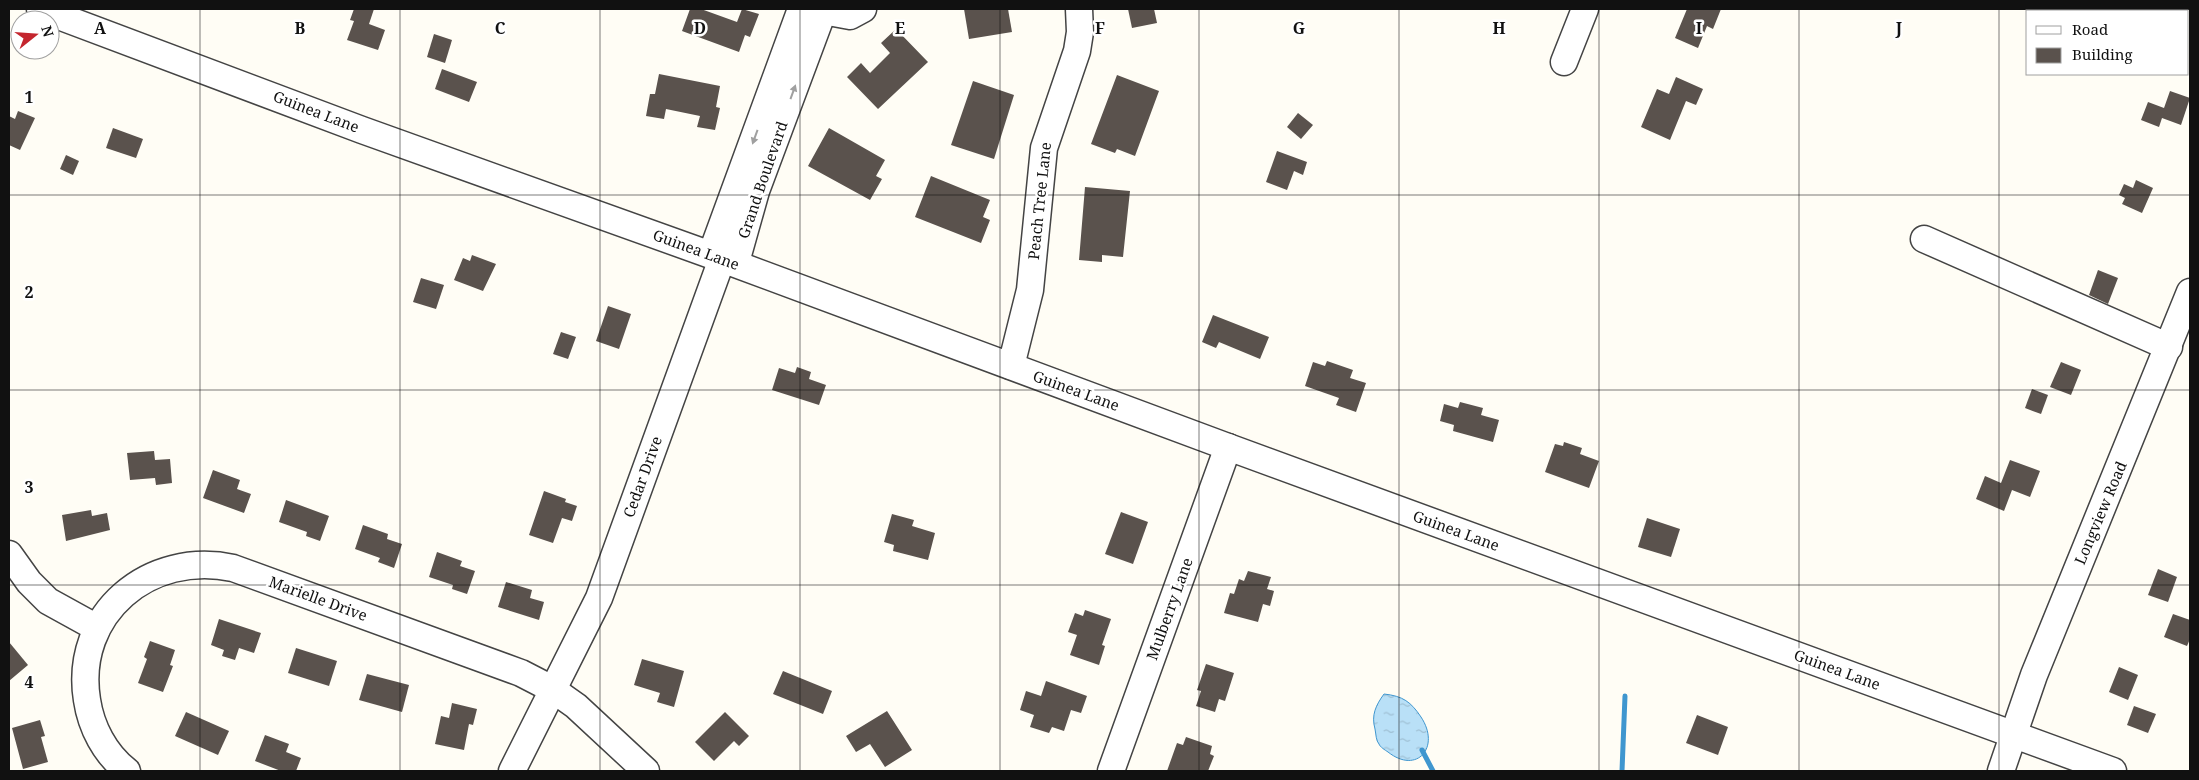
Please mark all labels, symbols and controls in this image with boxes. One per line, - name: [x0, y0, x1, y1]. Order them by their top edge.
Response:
- north arrow: [10, 10, 60, 60]
- legend: [2026, 10, 2189, 75]
- text: A: [94, 17, 107, 39]
- text: B: [295, 17, 306, 39]
- text: C: [495, 17, 506, 39]
- text: D: [694, 17, 706, 39]
- text: E: [895, 17, 905, 39]
- text: F: [1095, 17, 1105, 39]
- text: G: [1293, 17, 1305, 39]
- text: H: [1492, 17, 1506, 39]
- text: I: [1696, 17, 1702, 39]
- text: J: [1895, 17, 1903, 39]
- text: Road: [2072, 19, 2108, 39]
- text: N: [37, 23, 59, 39]
- text: Building: [2072, 44, 2133, 64]
- one-way arrow: [790, 85, 797, 100]
- text: 1: [24, 86, 34, 108]
- street label: Guinea Lane: [270, 86, 362, 137]
- street label: Grand Boulevard: [733, 118, 791, 241]
- one-way arrow: [751, 130, 759, 145]
- street label: Peach Tree Lane: [1023, 141, 1055, 261]
- street label: Guinea Lane: [650, 224, 742, 274]
- text: 2: [24, 281, 34, 303]
- street label: Guinea Lane: [1030, 365, 1122, 415]
- street label: Cedar Drive: [618, 433, 666, 520]
- street label: Longview Road: [2069, 458, 2131, 567]
- text: 3: [24, 476, 34, 498]
- street label: Guinea Lane: [1410, 505, 1502, 555]
- street label: Mulberry Lane: [1141, 555, 1197, 663]
- street label: Marielle Drive: [266, 571, 370, 625]
- street label: Guinea Lane: [1791, 644, 1883, 694]
- text: 4: [24, 671, 34, 693]

